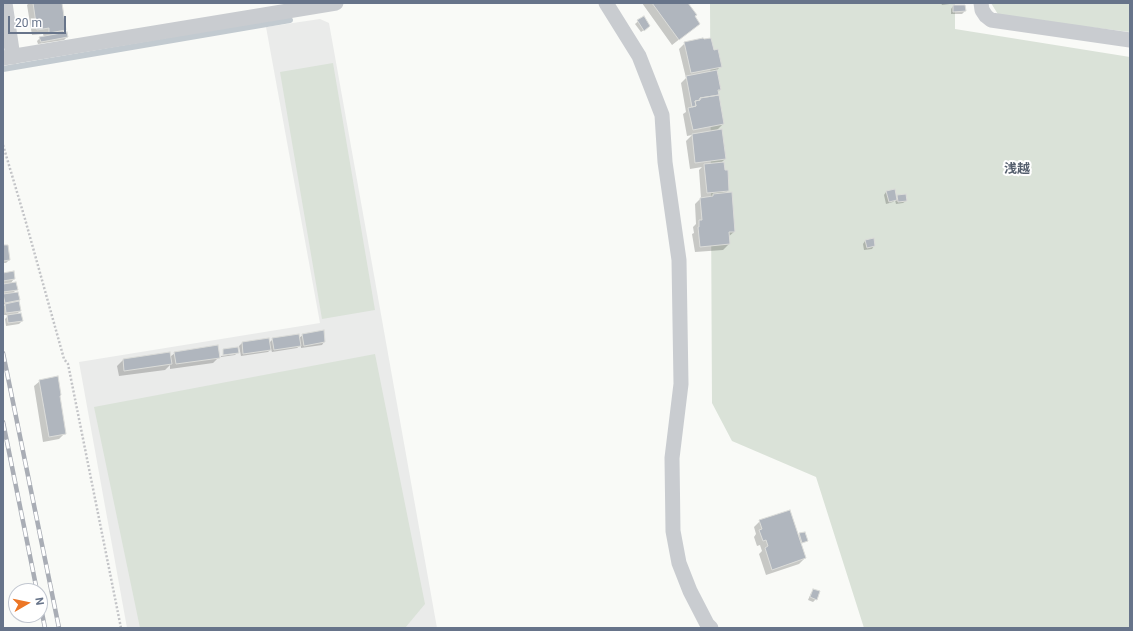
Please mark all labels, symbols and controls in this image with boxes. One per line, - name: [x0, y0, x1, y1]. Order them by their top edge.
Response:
- scale bar: [10, 8, 68, 34]
- text: 20 m: [15, 16, 42, 30]
- district label: 浅越: [1004, 162, 1030, 178]
- north arrow: [8, 583, 48, 623]
- text: N: [32, 596, 46, 606]

